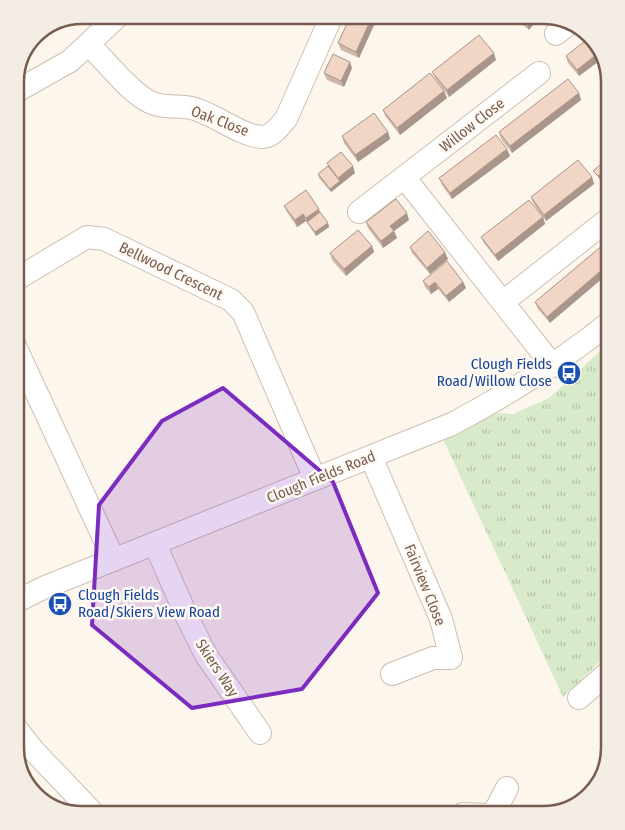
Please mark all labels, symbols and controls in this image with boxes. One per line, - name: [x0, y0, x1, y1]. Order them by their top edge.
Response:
- street label: Willow Close: [436, 94, 508, 156]
- street label: Oak Close: [189, 102, 251, 140]
- street label: Bellwood Crescent: [116, 238, 226, 304]
- place label: Clough Fields Road/Willow Close: [437, 355, 552, 390]
- bus stop icon: Clough Fields Road/Willow Close: [556, 360, 582, 386]
- street label: Clough Fields Road: [264, 447, 378, 507]
- street label: Fairview Close: [400, 542, 450, 628]
- place label: Clough Fields Road/Skiers View Road: [78, 586, 220, 621]
- bus stop icon: Clough Fields Road/Skiers View Road: [47, 591, 73, 617]
- street label: Skiers Way: [192, 636, 242, 700]

